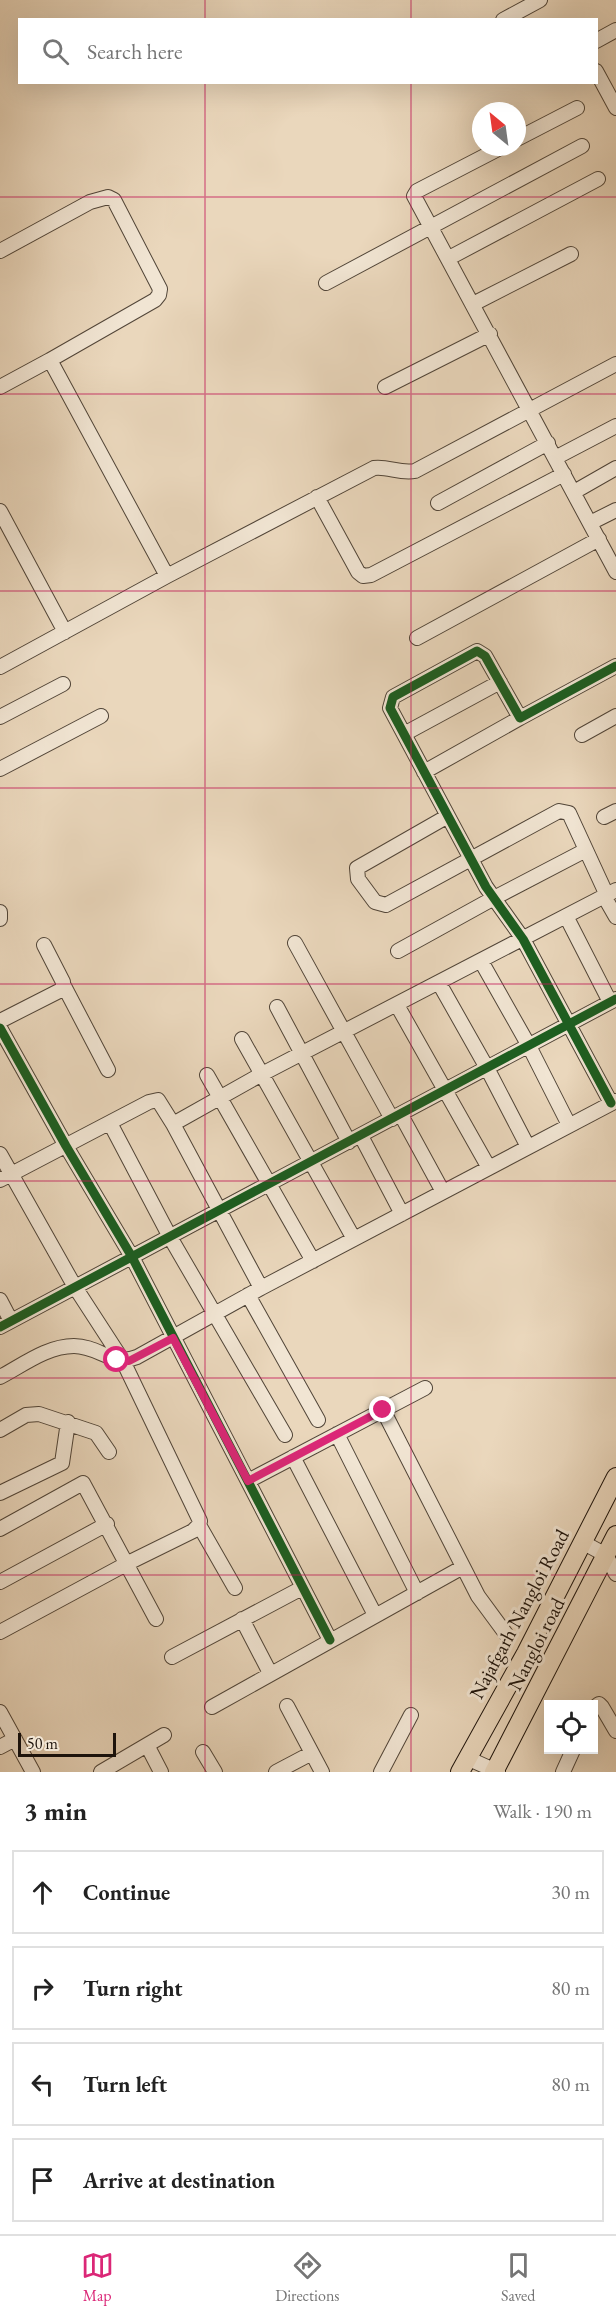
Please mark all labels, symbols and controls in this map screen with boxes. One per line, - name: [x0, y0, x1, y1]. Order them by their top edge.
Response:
- search box: [18, 18, 598, 84]
- icon: search: [39, 35, 72, 68]
- text: Search here: [87, 37, 182, 66]
- north arrow: [472, 102, 526, 156]
- route start: [103, 1346, 129, 1372]
- route end: [369, 1396, 395, 1422]
- street label: Najafgarh Nangloi Road: [463, 1524, 575, 1703]
- street label: Nangloi road: [501, 1592, 571, 1695]
- map controls: [544, 1700, 598, 1754]
- button: locate: [544, 1700, 598, 1754]
- scale bar: [18, 1730, 116, 1758]
- text: 50 m: [27, 1733, 58, 1754]
- text: 3 min: [24, 1794, 87, 1828]
- text: Walk · 190 m: [493, 1798, 592, 1824]
- icon: ahead: [26, 1876, 59, 1909]
- text: Continue: [83, 1878, 170, 1907]
- text: 30 m: [551, 1879, 590, 1905]
- icon: right: [26, 1972, 59, 2005]
- text: Turn right: [83, 1974, 182, 2003]
- text: 80 m: [551, 1975, 590, 2001]
- icon: left: [26, 2068, 59, 2101]
- text: Turn left: [83, 2070, 167, 2099]
- text: 80 m: [551, 2071, 590, 2097]
- icon: arrive: [26, 2164, 59, 2197]
- text: Arrive at destination: [83, 2166, 275, 2195]
- tab: Map: [81, 2249, 114, 2306]
- tab: Directions: [275, 2249, 340, 2306]
- tab: Saved: [501, 2249, 535, 2306]

